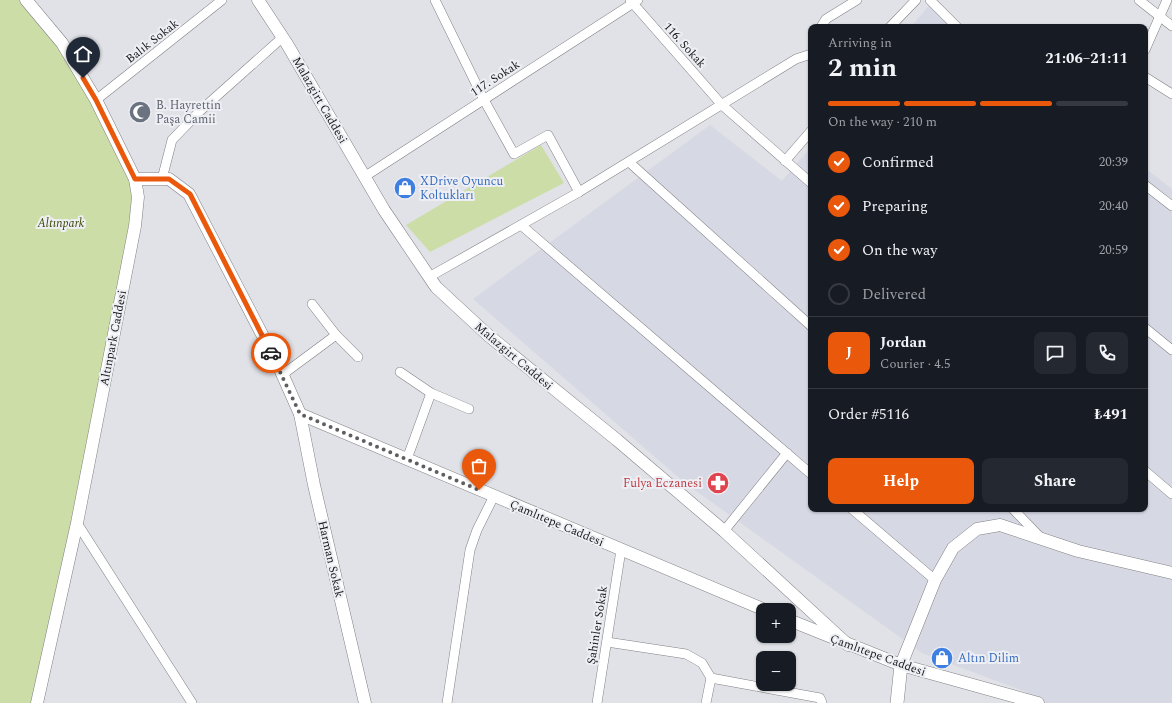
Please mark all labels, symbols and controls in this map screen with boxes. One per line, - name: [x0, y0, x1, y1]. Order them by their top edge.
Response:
- street label: Balık Sokak: [122, 14, 183, 68]
- street label: 116. Sokak: [659, 18, 711, 73]
- text: Arriving in: [828, 33, 892, 53]
- pin: [66, 37, 100, 78]
- icon: home: [72, 43, 94, 65]
- text: 21:06–21:11: [1045, 47, 1128, 70]
- text: 2 min: [828, 48, 897, 88]
- street label: Malazgirt Caddesi: [287, 53, 352, 147]
- street label: 117. Sokak: [467, 55, 524, 102]
- place label: B. Hayrettin Paşa Camii: [156, 96, 221, 129]
- mosque icon: B. Hayrettin Paşa Camii: [127, 99, 153, 125]
- text: On the way · 210 m: [828, 112, 937, 132]
- icon: check: [828, 151, 850, 173]
- text: Confirmed: [862, 151, 934, 174]
- text: 20:39: [1099, 152, 1128, 172]
- place label: XDrive Oyuncu Koltukları: [420, 172, 503, 205]
- shop icon: XDrive Oyuncu Koltukları: [392, 175, 418, 201]
- icon: check: [828, 195, 850, 217]
- text: Preparing: [862, 195, 928, 218]
- text: 20:40: [1099, 196, 1128, 216]
- park label: Altınpark: [37, 214, 85, 233]
- icon: check: [828, 239, 850, 261]
- text: On the way: [862, 239, 937, 262]
- text: 20:59: [1099, 240, 1128, 260]
- text: Delivered: [862, 283, 926, 306]
- street label: Altınpark Caddesi: [95, 288, 132, 388]
- street label: Malazgirt Caddesi: [470, 318, 557, 395]
- text: Jordan: [880, 331, 927, 354]
- button: chat: [1034, 332, 1076, 374]
- button: phone: [1086, 332, 1128, 374]
- courier: [251, 333, 291, 373]
- text: J: [846, 341, 852, 364]
- icon: car: [260, 342, 282, 364]
- text: Courier · 4.5: [880, 354, 950, 374]
- text: Order #5116: [828, 403, 909, 426]
- text: ₺491: [1094, 403, 1128, 426]
- pin: [462, 449, 496, 490]
- icon: bag: [468, 455, 490, 477]
- button: Help: [828, 458, 974, 504]
- button: Share: [982, 458, 1128, 504]
- pharmacy icon: Fulya Eczanesi: [705, 470, 731, 496]
- place label: Fulya Eczanesi: [623, 474, 702, 493]
- street label: Çamlıtepe Caddesi: [507, 495, 607, 552]
- street label: Harman Sokak: [312, 519, 349, 600]
- street label: Şahinler Sokak: [582, 584, 613, 666]
- map controls: [756, 603, 796, 691]
- button: +: [756, 603, 796, 643]
- street label: Çamlıtepe Caddesi: [827, 629, 929, 682]
- shop icon: Altın Dilim: [929, 645, 955, 671]
- place label: Altın Dilim: [958, 649, 1019, 668]
- button: −: [756, 651, 796, 691]

